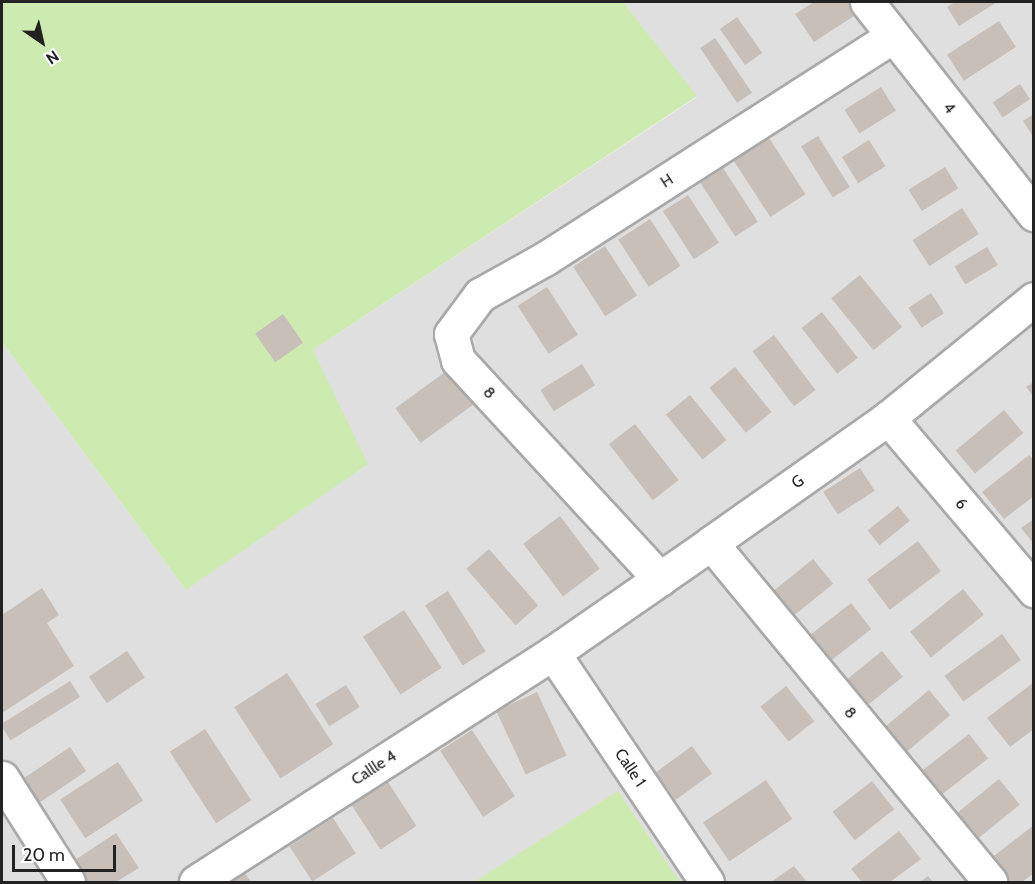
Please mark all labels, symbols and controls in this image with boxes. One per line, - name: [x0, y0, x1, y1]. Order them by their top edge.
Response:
- north arrow: [12, 12, 72, 72]
- text: N: [42, 46, 62, 68]
- street label: 4: [939, 98, 959, 118]
- street label: H: [657, 170, 677, 192]
- street label: 8: [479, 383, 499, 403]
- street label: G: [788, 471, 808, 493]
- street label: 6: [951, 494, 971, 514]
- street label: 8: [839, 703, 861, 723]
- street label: Calle 1: [610, 745, 650, 791]
- street label: Callle 4: [348, 746, 400, 790]
- scale bar: [15, 833, 118, 871]
- text: 20 m: [23, 844, 65, 866]

